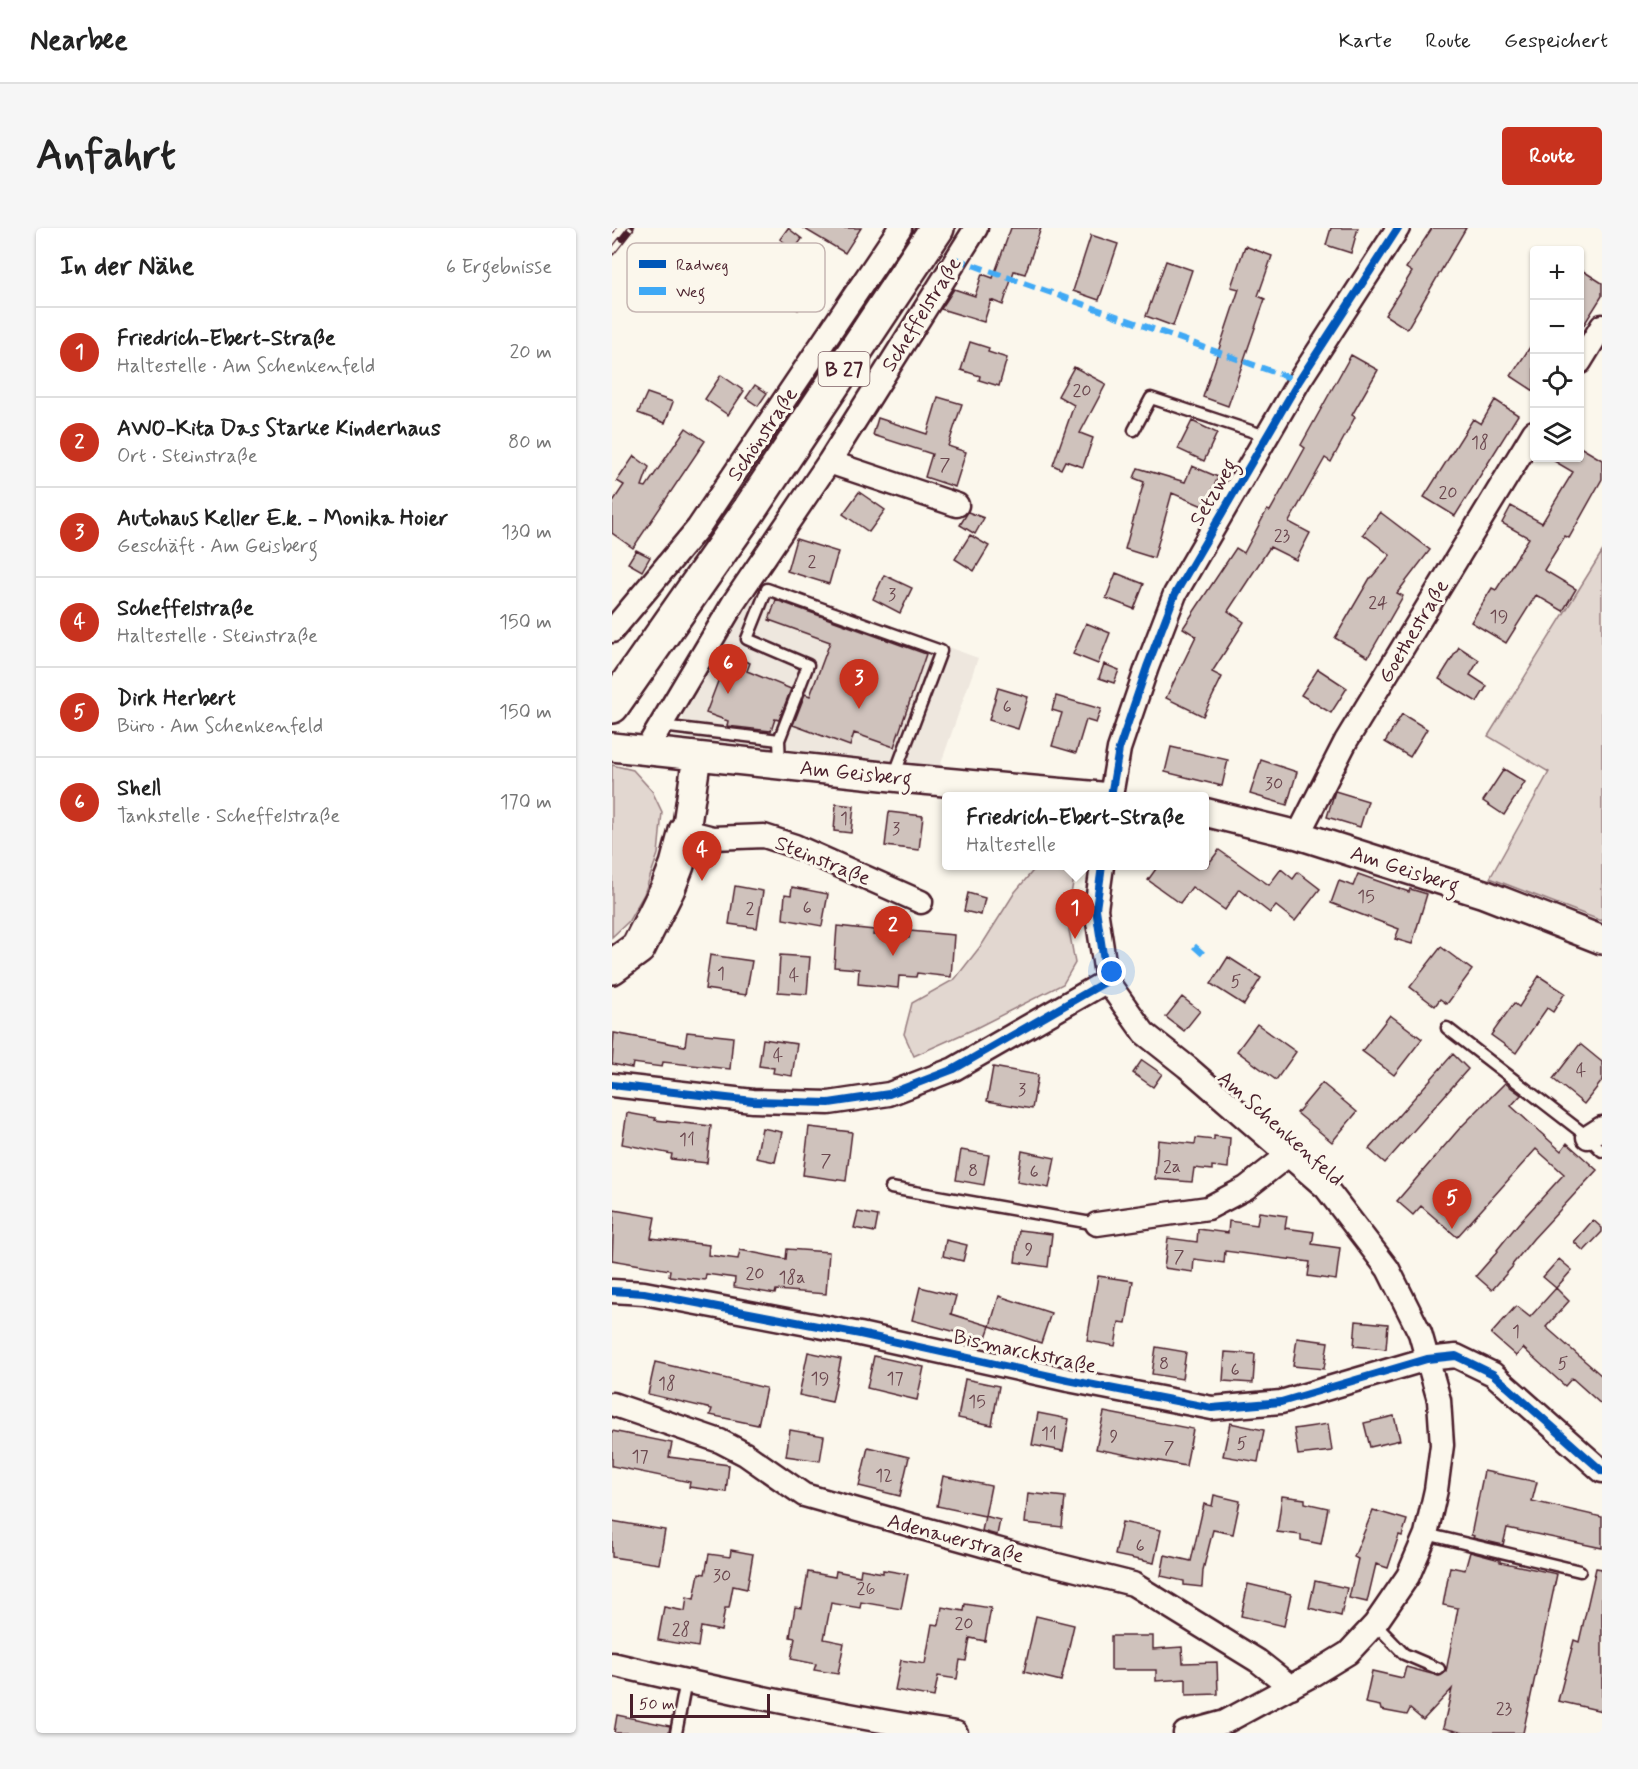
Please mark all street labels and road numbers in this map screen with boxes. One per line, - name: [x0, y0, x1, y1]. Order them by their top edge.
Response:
- street label: Scheffelstraße: [875, 252, 968, 377]
- road number: B 27: [818, 352, 870, 386]
- street label: Schönstraße: [721, 382, 805, 487]
- street label: Setzweg: [1183, 453, 1246, 533]
- street label: Goethestraße: [1372, 574, 1456, 689]
- street label: Am Geisberg: [798, 754, 913, 796]
- street label: Steinstraße: [771, 829, 875, 893]
- street label: Am Geisberg: [1346, 839, 1463, 903]
- street label: Am Schenkenfeld: [1211, 1065, 1349, 1193]
- street label: Bismarckstraße: [951, 1323, 1099, 1381]
- street label: Adenauerstraße: [884, 1507, 1027, 1571]

